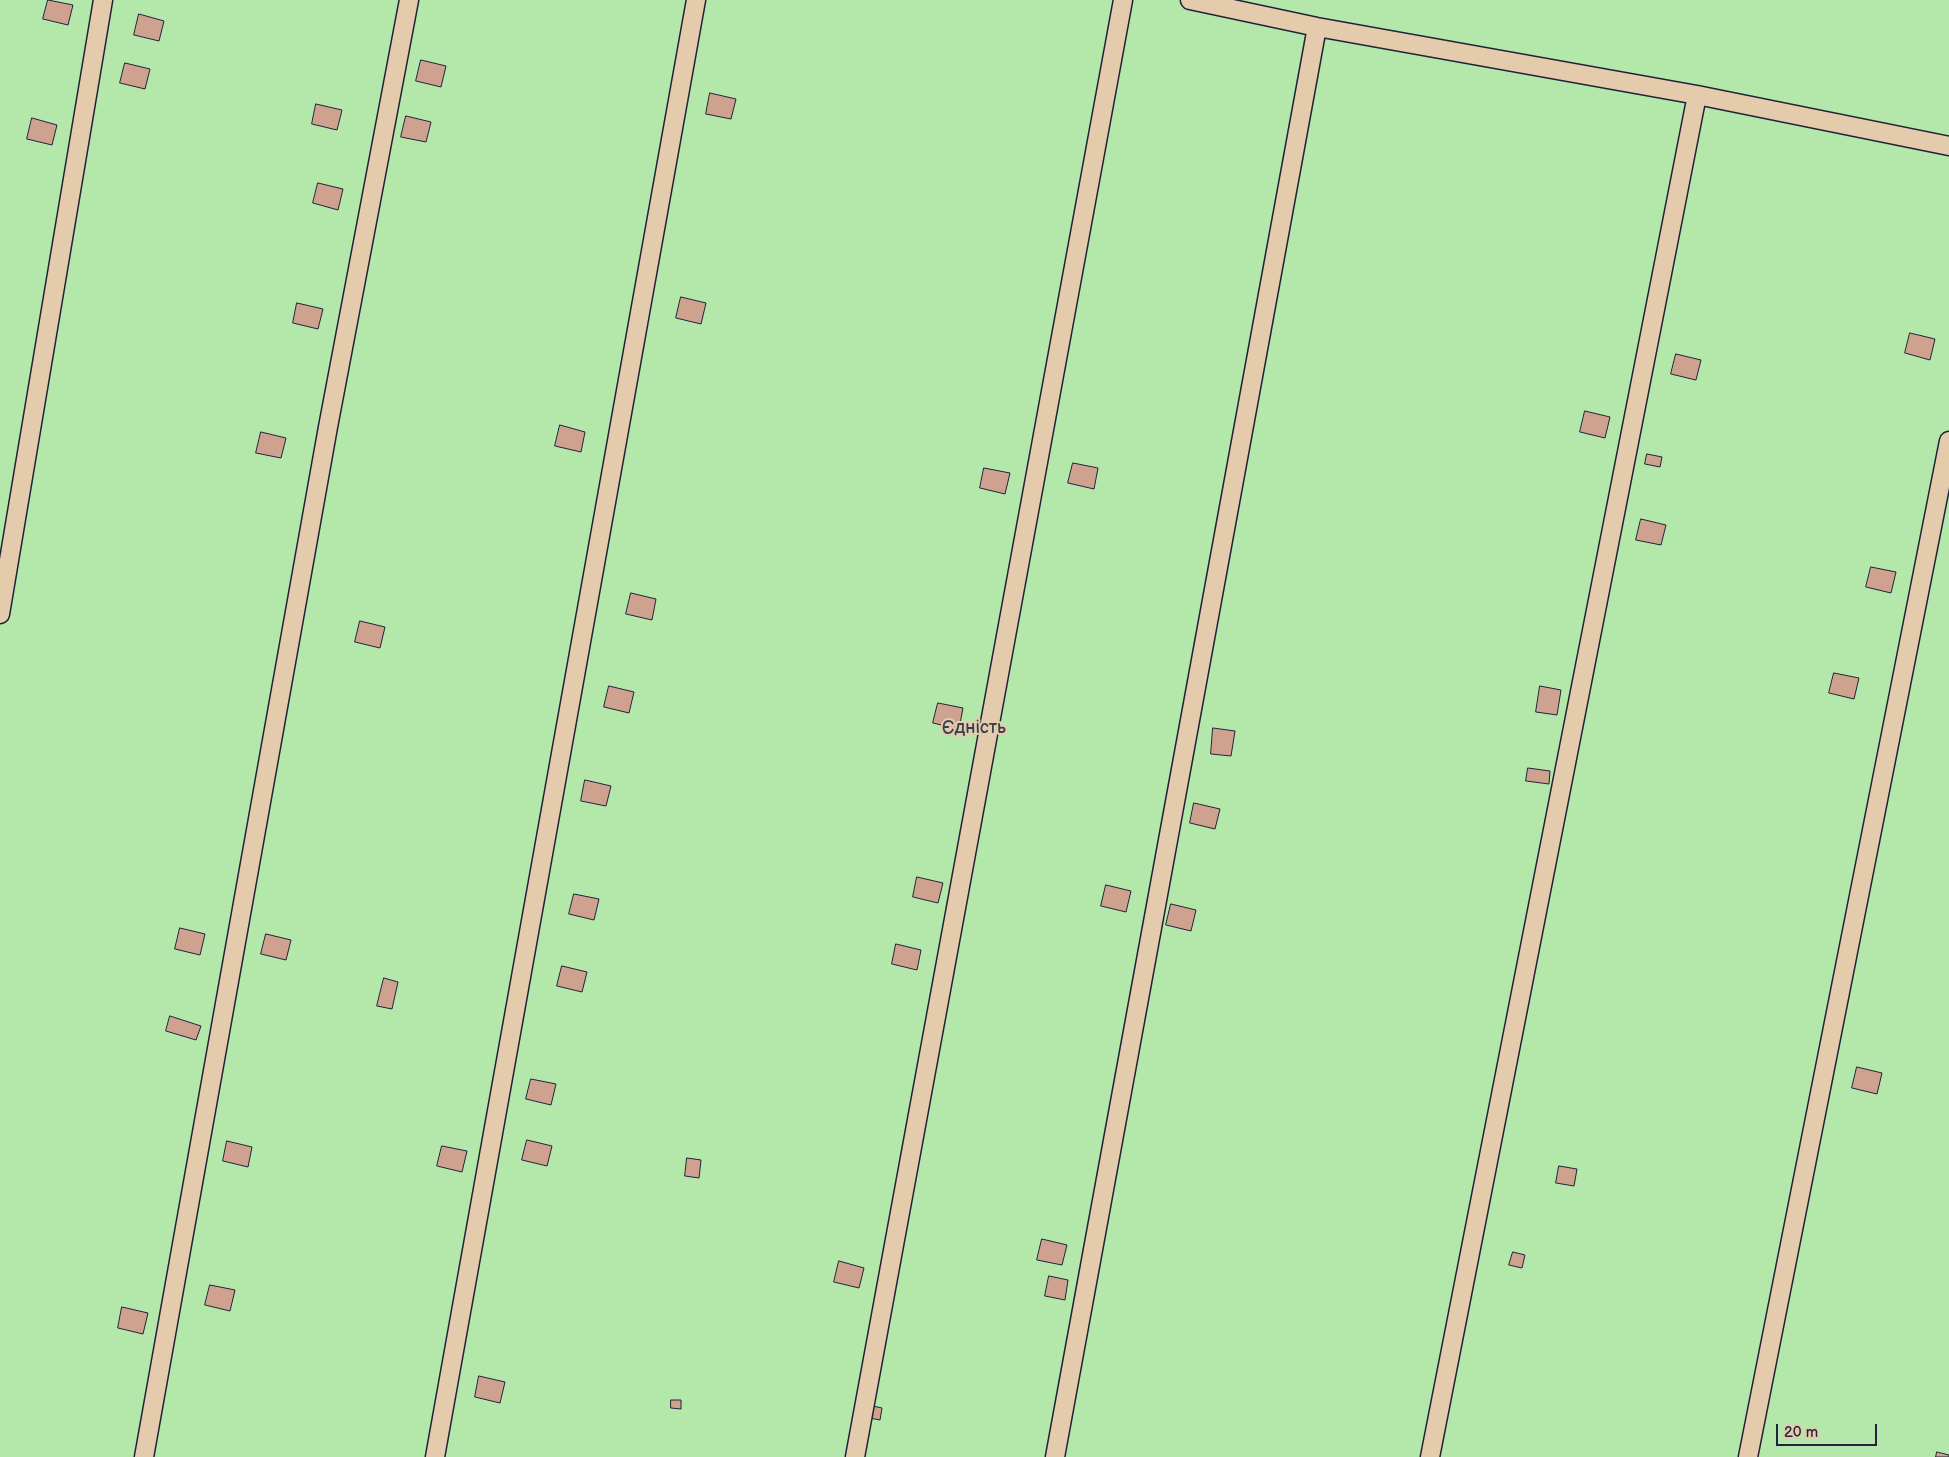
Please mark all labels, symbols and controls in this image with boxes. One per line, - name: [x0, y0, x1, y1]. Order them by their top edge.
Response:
- park label: Єдність: [942, 717, 1006, 739]
- scale bar: [1779, 1414, 1880, 1446]
- text: 20 m: [1784, 1423, 1818, 1442]

